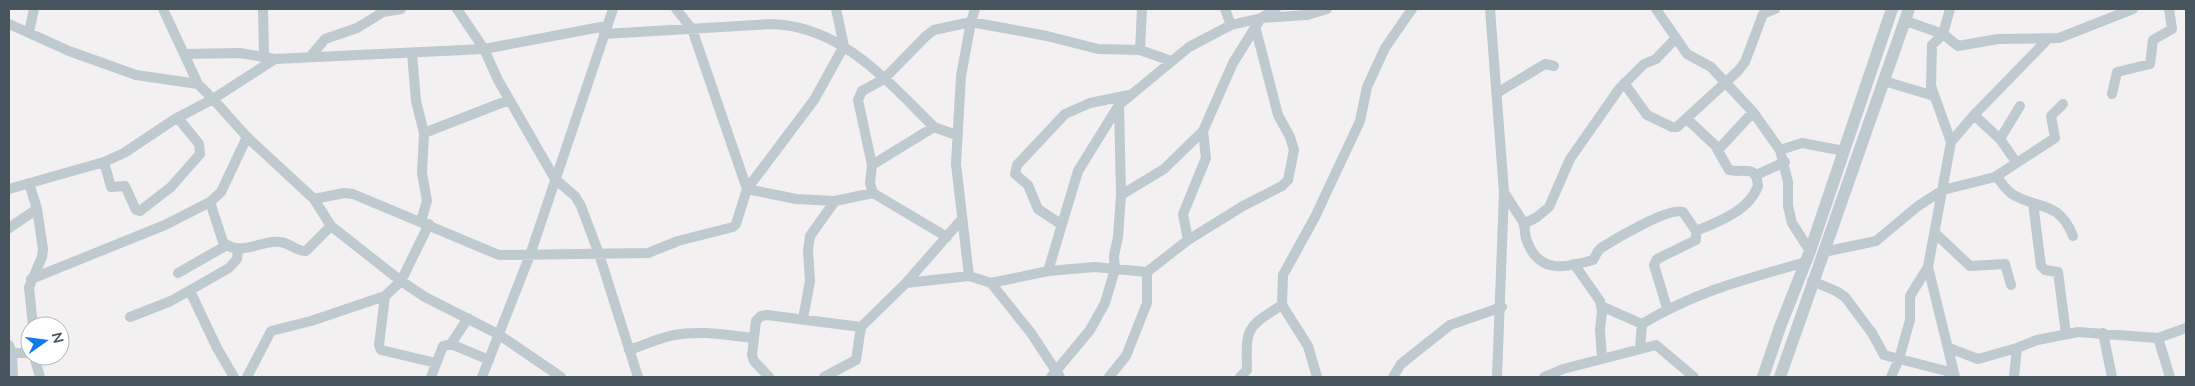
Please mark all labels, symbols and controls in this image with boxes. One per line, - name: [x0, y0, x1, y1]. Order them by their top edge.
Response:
- north arrow: [20, 316, 70, 366]
- text: N: [49, 330, 68, 345]

